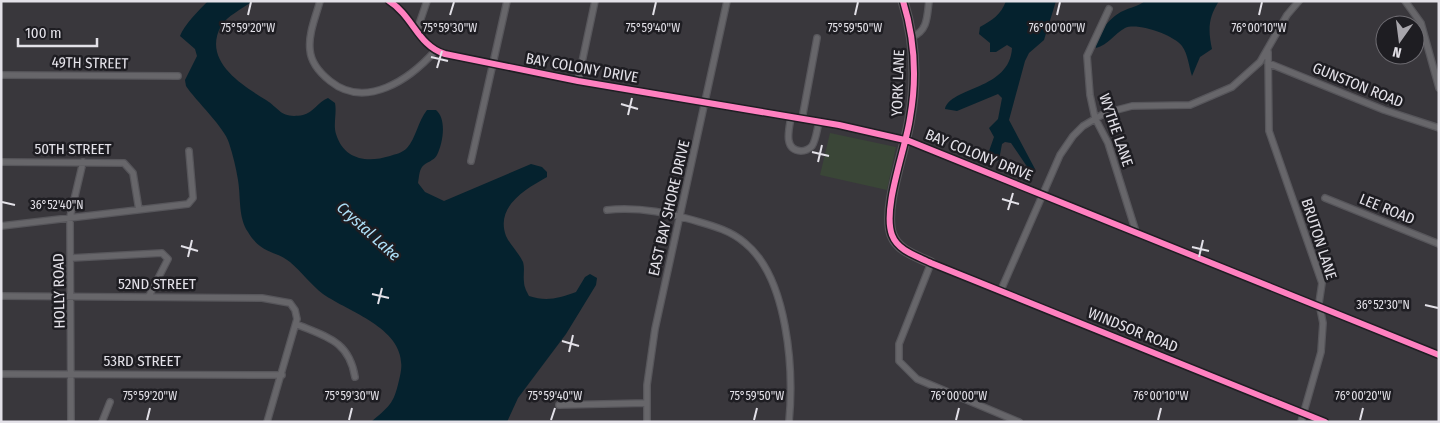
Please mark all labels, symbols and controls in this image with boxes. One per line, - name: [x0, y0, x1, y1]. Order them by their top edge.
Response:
- scale bar: [18, 15, 96, 47]
- north arrow: [1375, 15, 1425, 65]
- text: 75°59'20"W: [221, 21, 275, 35]
- text: 75°59'30"W: [423, 21, 477, 35]
- text: 75°59'40"W: [626, 21, 680, 35]
- text: 75°59'50"W: [828, 21, 882, 35]
- text: 76°00'00"W: [1029, 21, 1085, 35]
- text: 76°00'10"W: [1231, 21, 1287, 35]
- text: 100 m: [25, 24, 62, 42]
- text: N: [1391, 43, 1403, 61]
- street label: BAY COLONY DRIVE: [524, 49, 640, 87]
- street label: YORK LANE: [888, 49, 908, 117]
- street label: 49TH STREET: [51, 53, 129, 73]
- street label: GUNSTON ROAD: [1310, 59, 1406, 111]
- street label: WYTHE LANE: [1095, 91, 1137, 169]
- street label: BAY COLONY DRIVE: [923, 125, 1035, 185]
- street label: EAST BAY SHORE DRIVE: [645, 138, 693, 278]
- street label: 50TH STREET: [34, 140, 112, 158]
- street label: LEE ROAD: [1357, 190, 1417, 228]
- street label: BRUTON LANE: [1297, 196, 1341, 282]
- text: 36°52'40"N: [30, 198, 84, 212]
- water label: Crystal Lake: [333, 198, 405, 265]
- street label: HOLLY ROAD: [49, 253, 69, 329]
- street label: 52ND STREET: [118, 275, 196, 293]
- text: 36°52'30"N: [1356, 298, 1410, 312]
- street label: WINDSOR ROAD: [1085, 304, 1181, 356]
- street label: 53RD STREET: [103, 352, 181, 370]
- text: 75°59'20"W: [123, 389, 177, 403]
- text: 75°59'30"W: [325, 389, 379, 403]
- text: 75°59'40"W: [528, 389, 582, 403]
- text: 75°59'50"W: [730, 389, 784, 403]
- text: 76°00'00"W: [931, 389, 987, 403]
- text: 76°00'10"W: [1133, 389, 1189, 403]
- text: 76°00'20"W: [1335, 389, 1391, 403]

